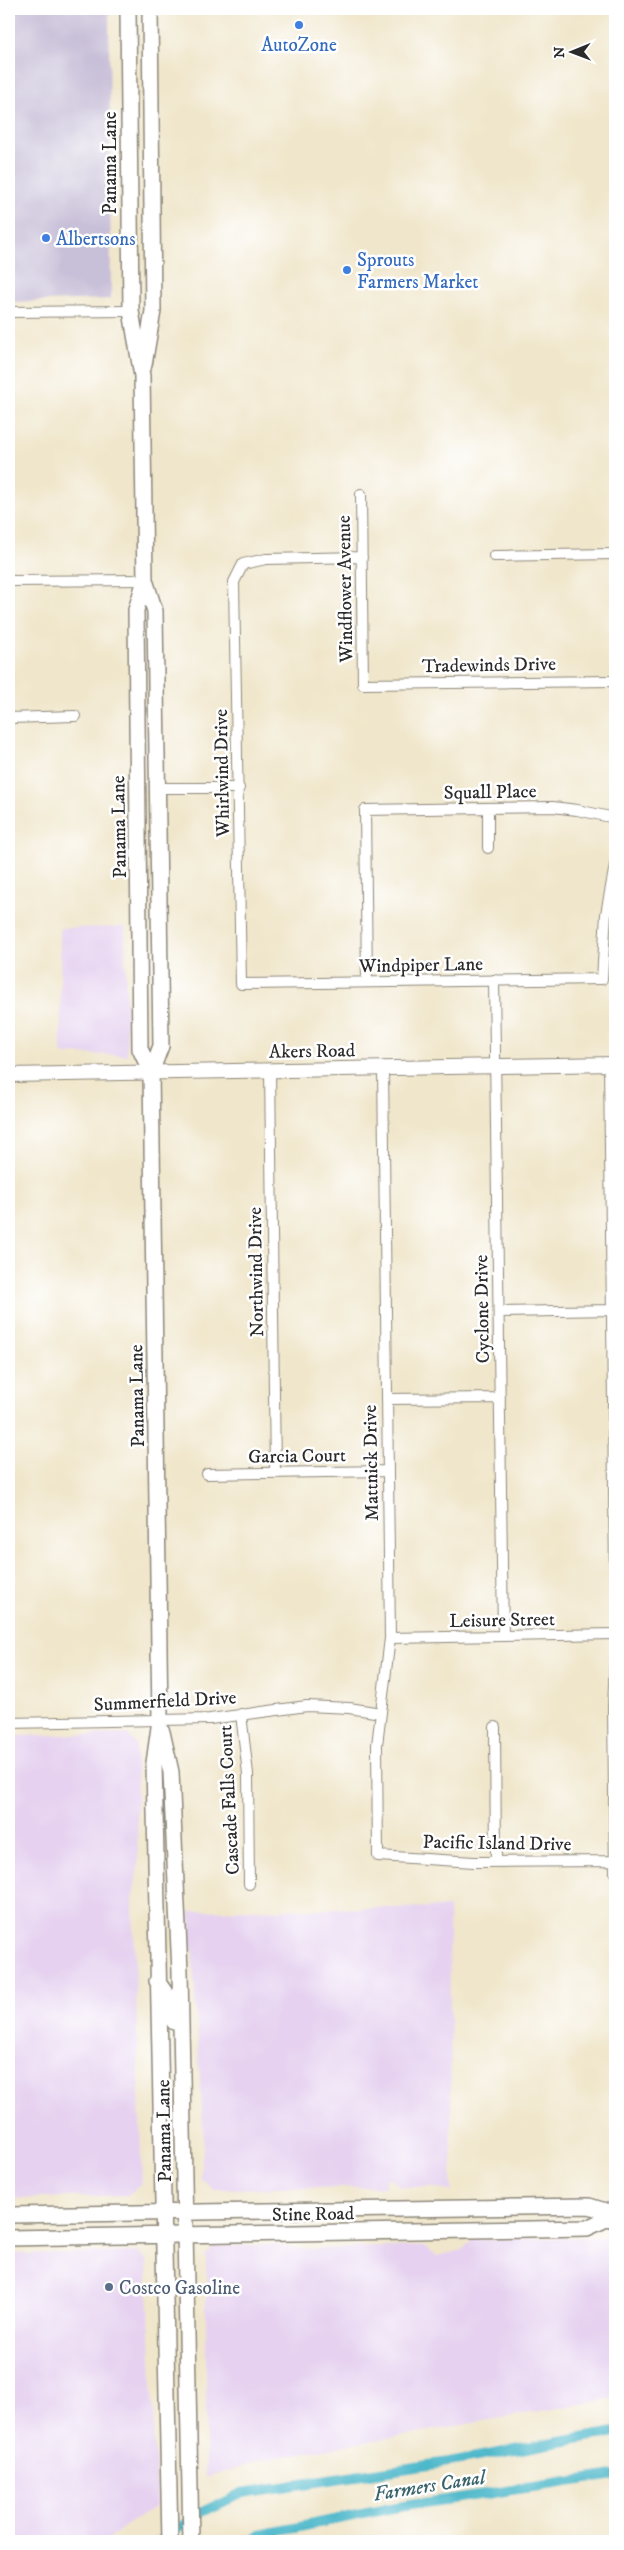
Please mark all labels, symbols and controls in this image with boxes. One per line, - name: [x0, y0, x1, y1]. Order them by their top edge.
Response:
- marker: AutoZone: [293, 19, 305, 31]
- north arrow: [546, 28, 596, 78]
- place label: AutoZone: [261, 34, 337, 57]
- text: N: [551, 46, 569, 58]
- street label: Panama Lane: [99, 111, 122, 215]
- place label: Albertsons: [56, 228, 136, 251]
- marker: Albertsons: [40, 232, 52, 244]
- place label: Sprouts Farmers Market: [357, 249, 478, 294]
- marker: Sprouts Farmers Market: [341, 264, 353, 276]
- street label: Windflower Avenue: [333, 515, 358, 664]
- street label: Tradewinds Drive: [422, 653, 556, 678]
- street label: Whirlwind Drive: [210, 709, 235, 838]
- street label: Panama Lane: [107, 775, 132, 879]
- street label: Squall Place: [443, 780, 537, 806]
- street label: Windpiper Lane: [358, 953, 483, 978]
- street label: Akers Road: [269, 1039, 356, 1064]
- street label: Northwind Drive: [244, 1207, 269, 1337]
- street label: Cyclone Drive: [470, 1254, 495, 1363]
- street label: Panama Lane: [125, 1344, 150, 1448]
- street label: Mattnick Drive: [359, 1404, 384, 1521]
- street label: Garcia Court: [248, 1444, 346, 1469]
- street label: Leisure Street: [449, 1608, 555, 1633]
- street label: Summerfield Drive: [93, 1686, 237, 1717]
- street label: Cascade Falls Court: [214, 1724, 245, 1875]
- street label: Pacific Island Drive: [422, 1831, 572, 1856]
- street label: Panama Lane: [152, 2079, 177, 2183]
- street label: Stine Road: [272, 2202, 355, 2227]
- place label: Costco Gasoline: [119, 2277, 240, 2300]
- marker: Costco Gasoline: [103, 2281, 115, 2293]
- water label: Farmers Canal: [372, 2465, 489, 2508]

